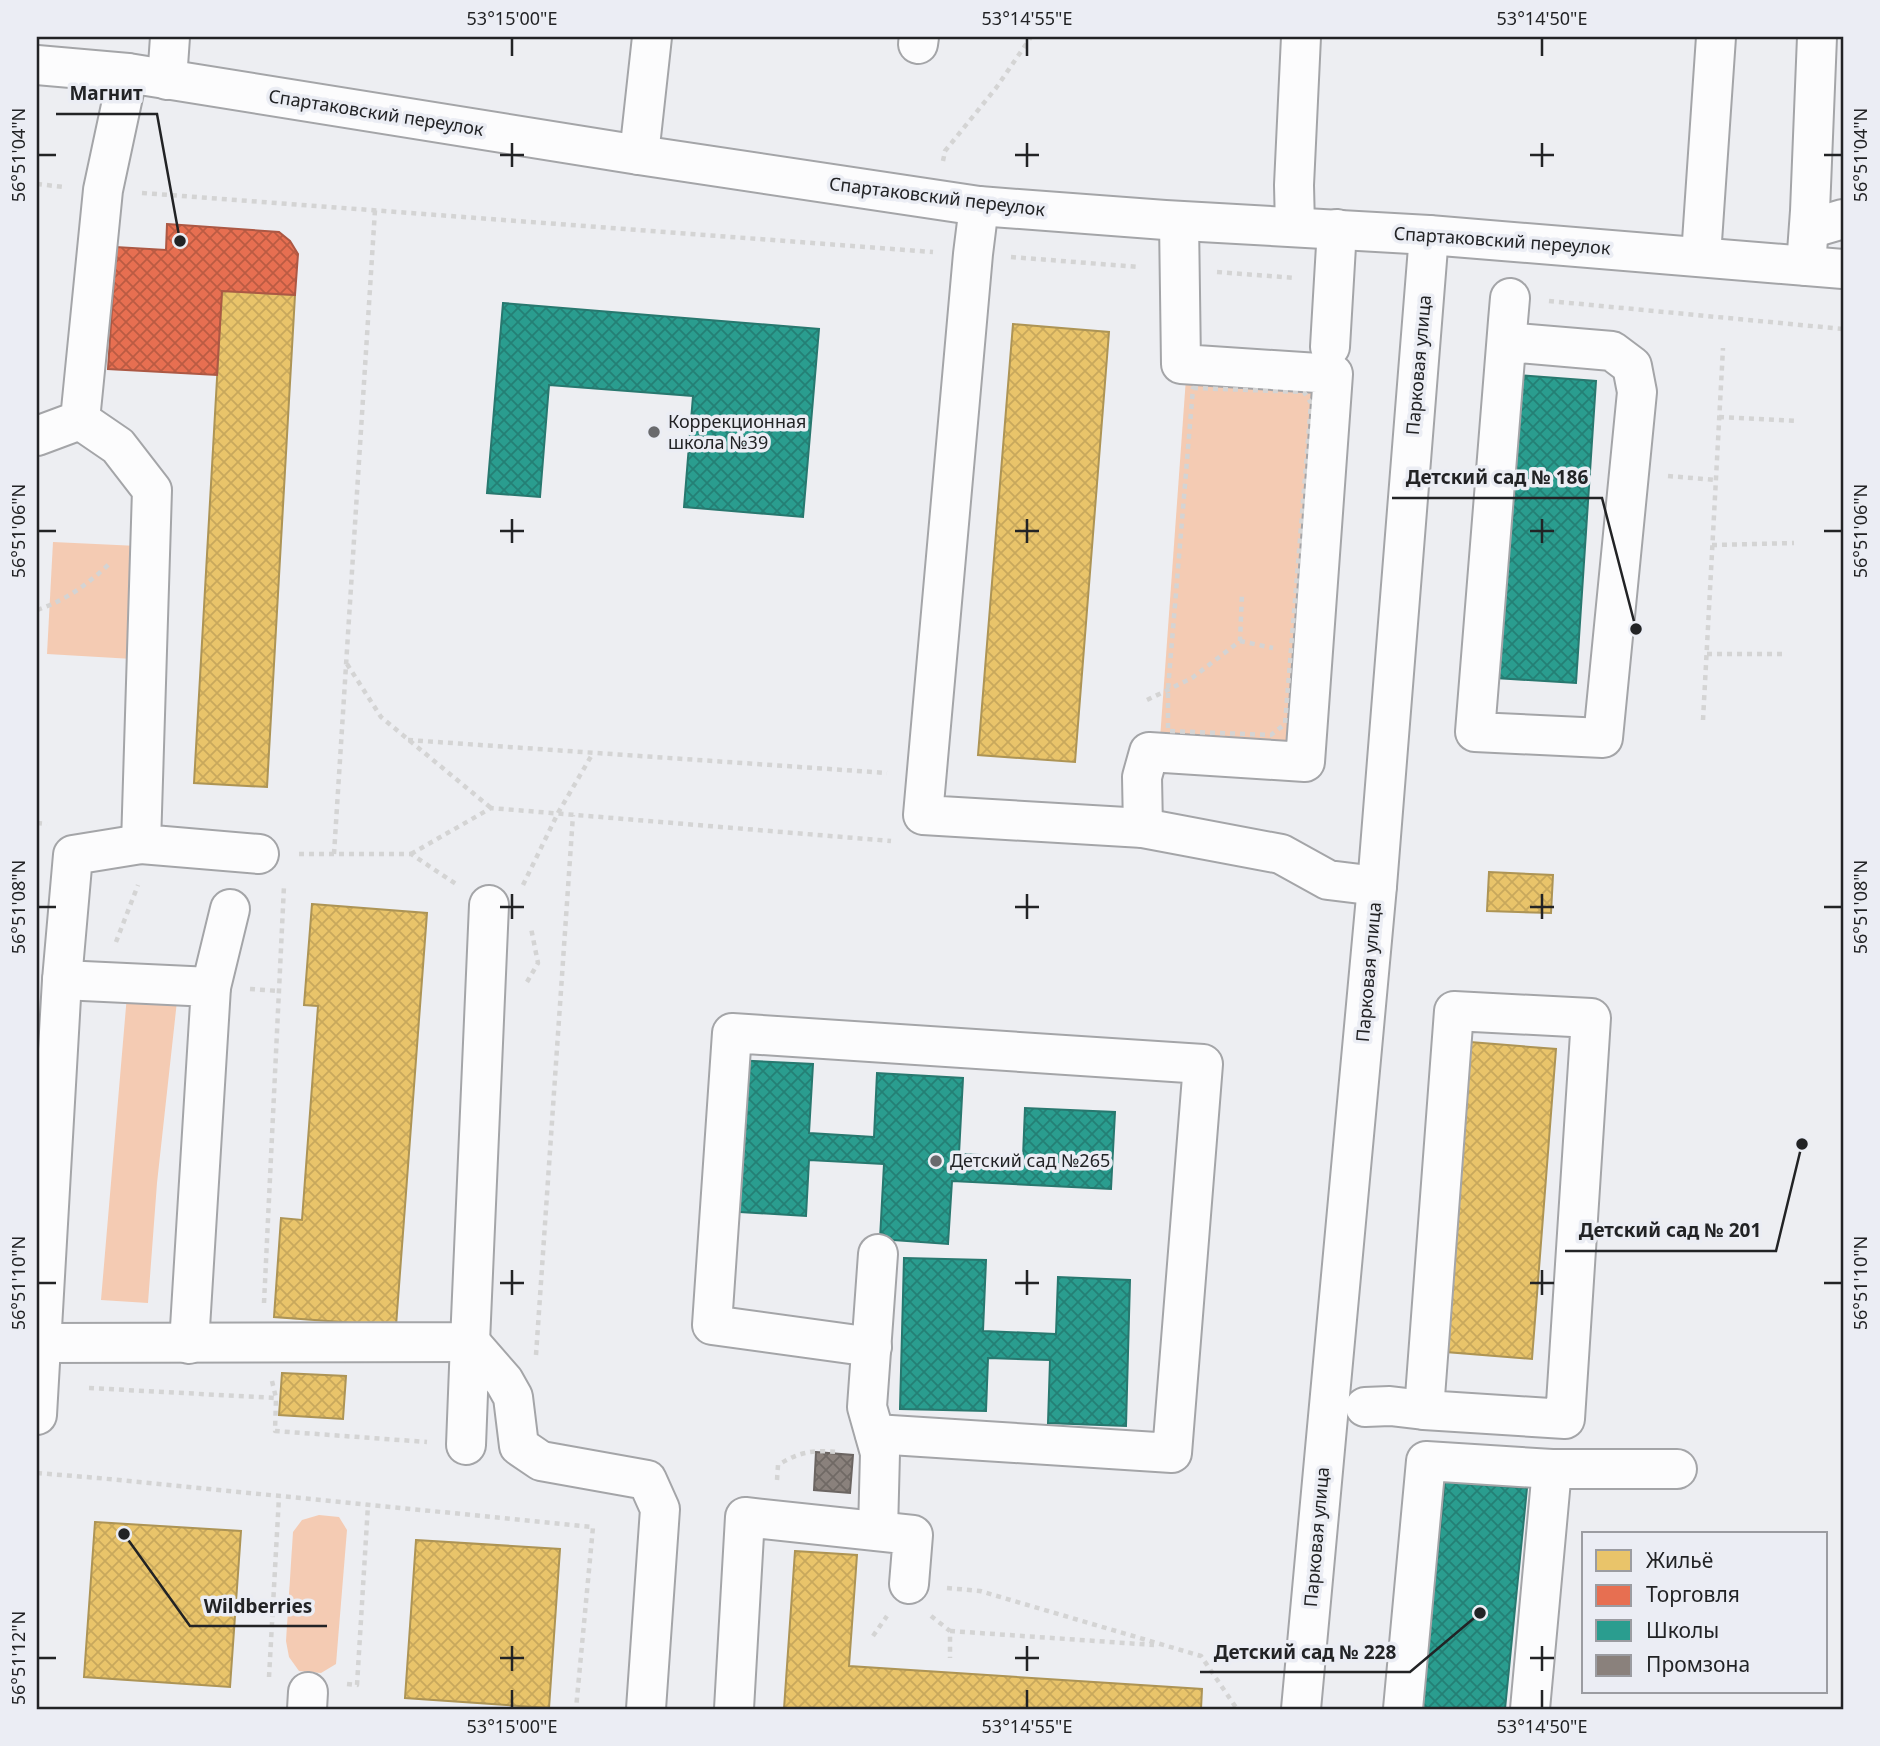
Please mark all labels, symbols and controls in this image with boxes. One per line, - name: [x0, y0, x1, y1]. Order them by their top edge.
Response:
- text: 53°15'00"E: [467, 6, 557, 30]
- text: 53°14'55"E: [982, 6, 1072, 30]
- text: 53°14'50"E: [1497, 6, 1587, 30]
- callout: Магнит: [56, 74, 157, 114]
- text: Магнит: [69, 80, 143, 106]
- street label: Спартаковский переулок: [267, 83, 486, 141]
- text: 56°51'04"N: [6, 108, 30, 202]
- text: 56°51'04"N: [1848, 108, 1872, 202]
- street label: Спартаковский переулок: [828, 171, 1047, 221]
- street label: Спартаковский переулок: [1393, 220, 1612, 260]
- street label: Парковая улица: [1400, 294, 1436, 436]
- place label: Коррекционная школа №39: [668, 409, 806, 454]
- marker: Коррекционная школа №39: [646, 424, 662, 440]
- callout: Детский сад № 186: [1392, 458, 1602, 498]
- text: Детский сад № 186: [1406, 464, 1588, 490]
- text: 56°51'06"N: [6, 484, 30, 578]
- text: 56°51'06"N: [1848, 484, 1872, 578]
- text: 56°51'08"N: [6, 860, 30, 954]
- text: 56°51'08"N: [1848, 860, 1872, 954]
- street label: Парковая улица: [1350, 901, 1386, 1043]
- place label: Детский сад №265: [950, 1148, 1110, 1172]
- marker: Детский сад №265: [928, 1153, 944, 1169]
- callout: Детский сад № 201: [1565, 1211, 1776, 1251]
- text: Детский сад № 201: [1579, 1217, 1761, 1243]
- text: 56°51'10"N: [6, 1236, 30, 1330]
- text: 56°51'10"N: [1848, 1236, 1872, 1330]
- street label: Парковая улица: [1298, 1466, 1334, 1608]
- legend: [1582, 1532, 1828, 1694]
- text: Жильё: [1646, 1546, 1713, 1574]
- text: Торговля: [1646, 1580, 1740, 1608]
- callout: Wildberries: [190, 1586, 327, 1626]
- text: Wildberries: [204, 1593, 312, 1619]
- text: 56°51'12"N: [6, 1611, 30, 1705]
- text: Школы: [1646, 1616, 1719, 1644]
- callout: Детский сад № 228: [1200, 1632, 1410, 1672]
- text: Детский сад № 228: [1214, 1639, 1396, 1665]
- text: Промзона: [1646, 1650, 1750, 1678]
- text: 53°15'00"E: [467, 1714, 557, 1738]
- text: 53°14'55"E: [982, 1714, 1072, 1738]
- text: 53°14'50"E: [1497, 1714, 1587, 1738]

